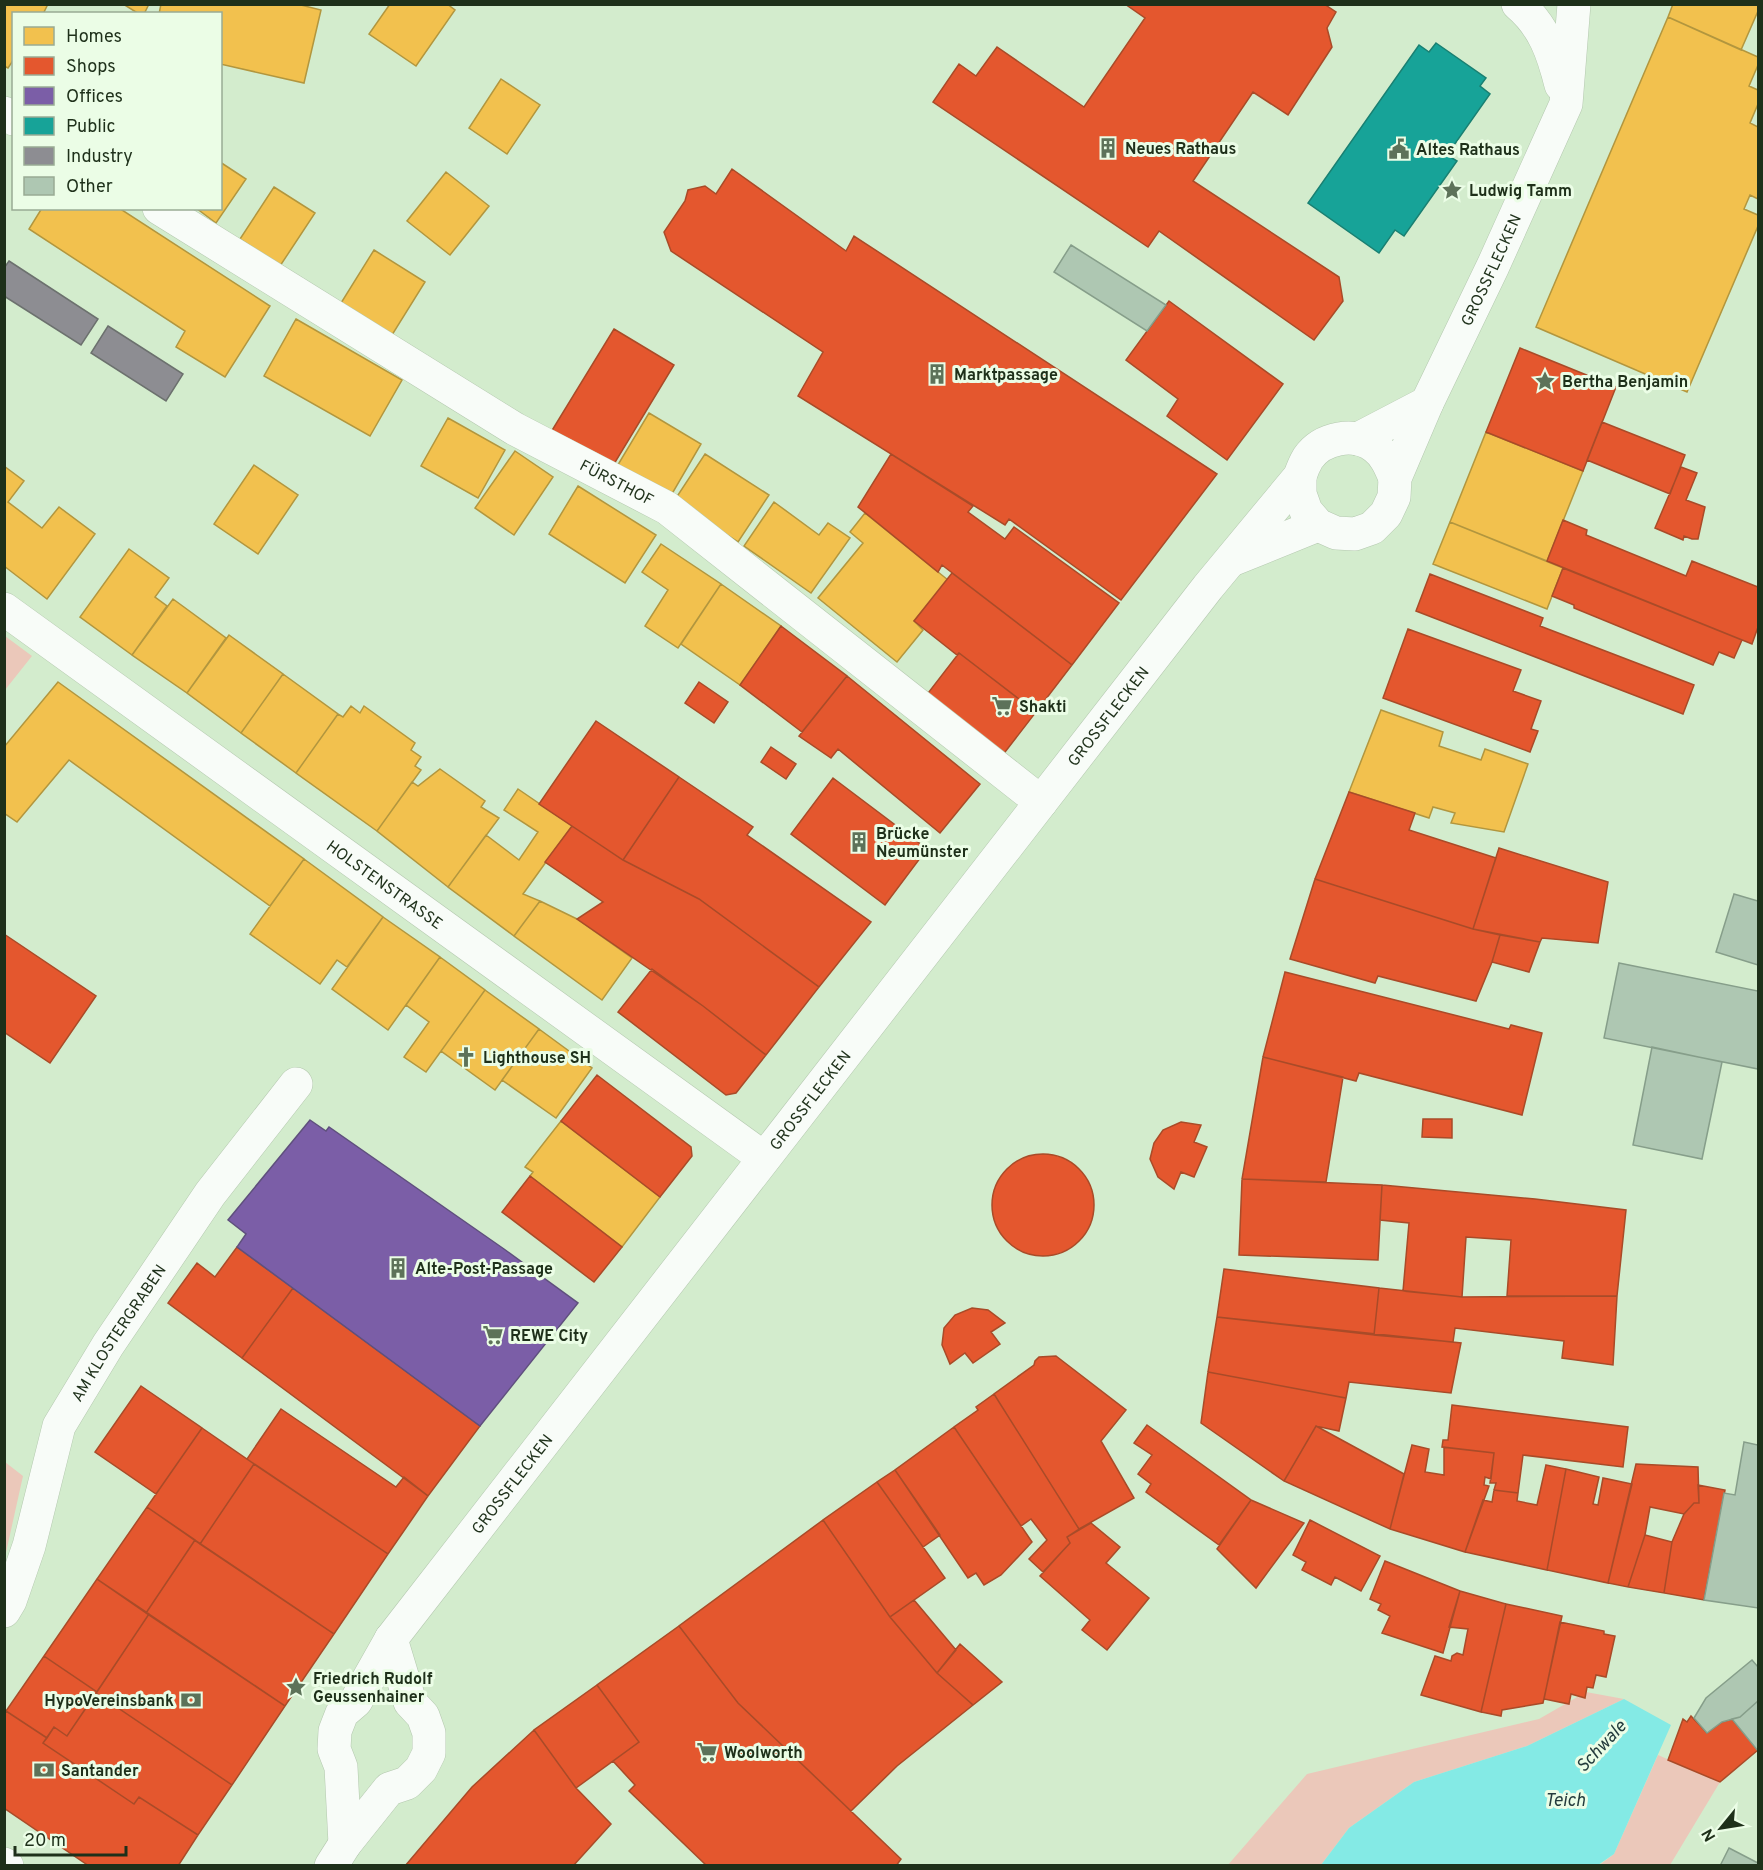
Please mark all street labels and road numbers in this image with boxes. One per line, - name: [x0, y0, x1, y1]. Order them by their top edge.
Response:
- street label: GROSSFLECKEN: [1458, 212, 1527, 330]
- street label: FÜRSTHOF: [576, 456, 657, 511]
- street label: GROSSFLECKEN: [1064, 663, 1154, 771]
- street label: HOLSTENSTRASSE: [322, 837, 446, 935]
- street label: GROSSFLECKEN: [766, 1047, 856, 1155]
- street label: AM KLOSTERGRABEN: [68, 1261, 172, 1406]
- street label: GROSSFLECKEN: [468, 1431, 558, 1539]

